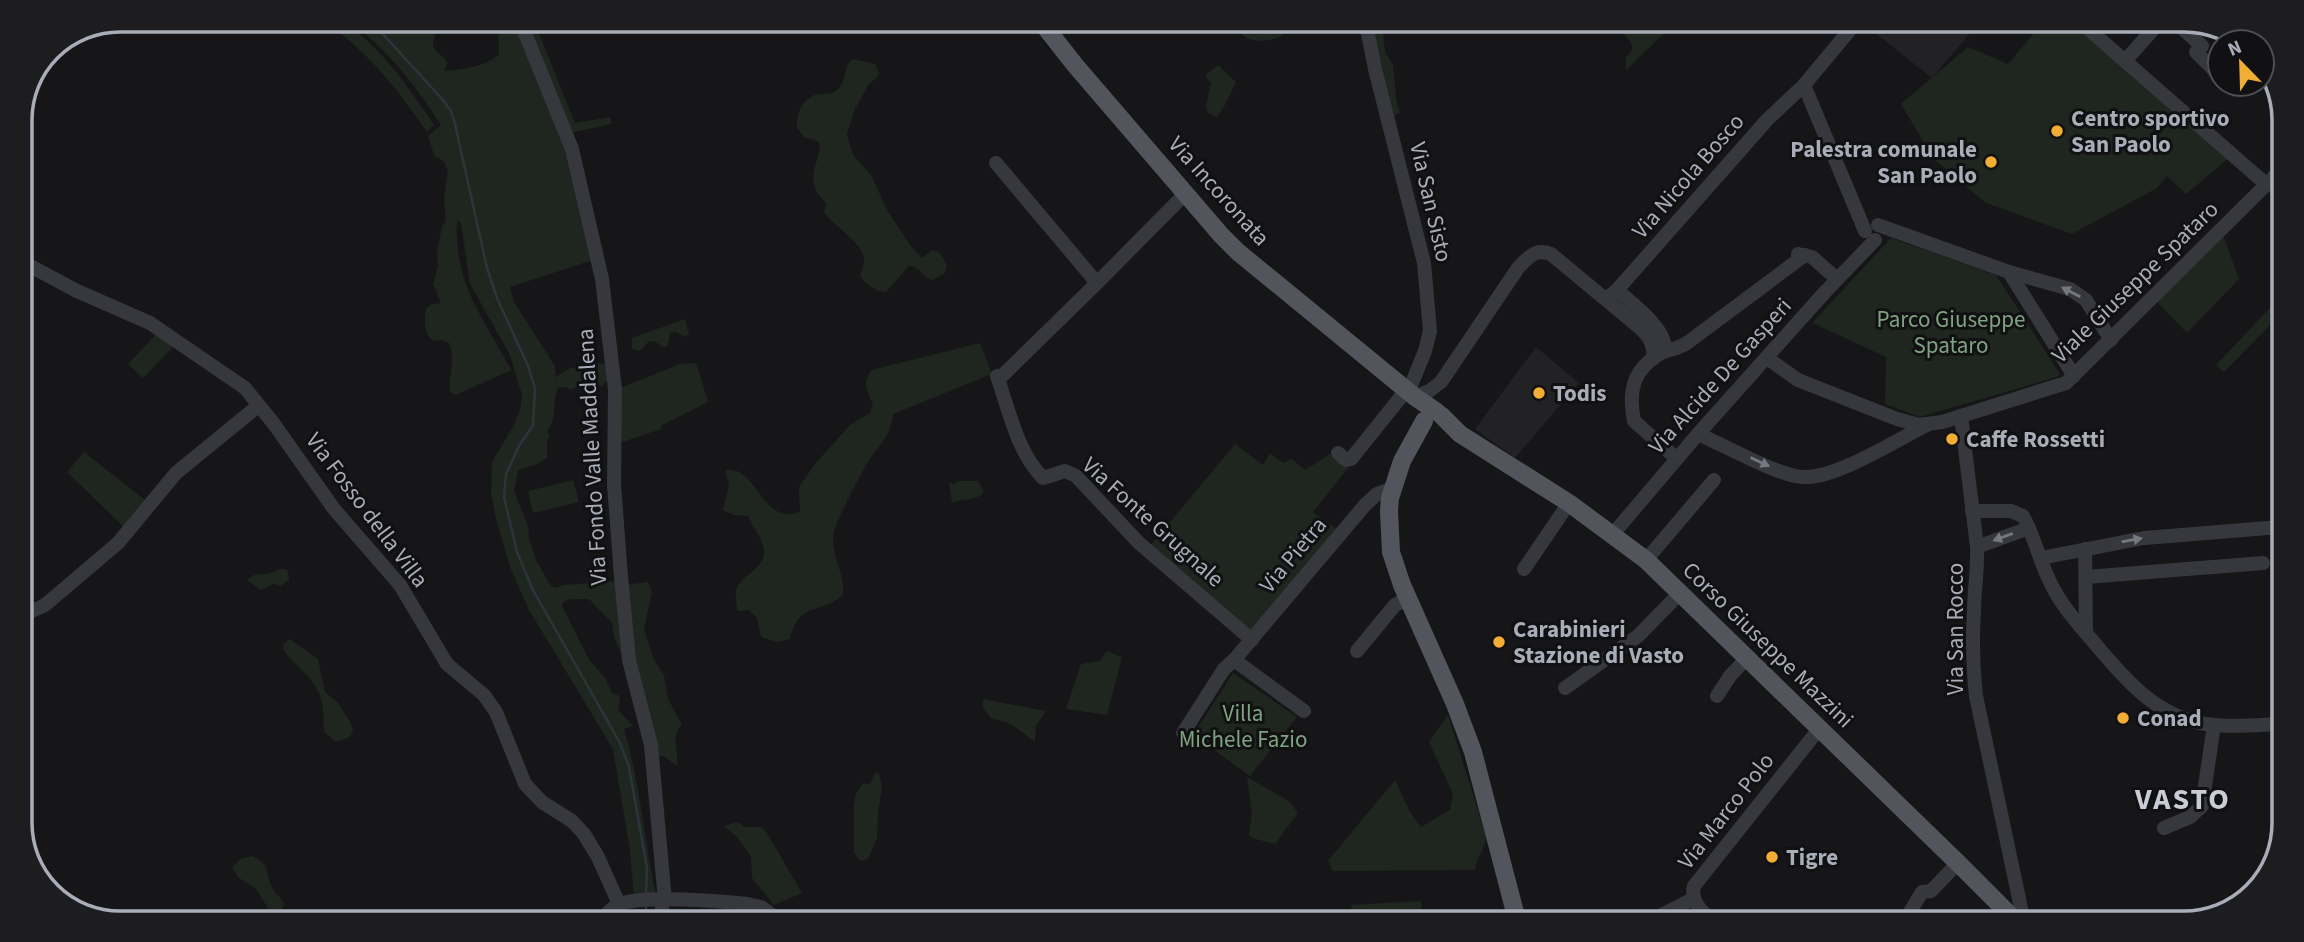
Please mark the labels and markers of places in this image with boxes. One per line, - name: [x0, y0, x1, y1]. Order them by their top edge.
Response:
- place label: Centro sportivo San Paolo: [2071, 102, 2230, 161]
- marker: Centro sportivo San Paolo: [2049, 123, 2065, 139]
- place label: Palestra comunale San Paolo: [1790, 133, 1977, 192]
- marker: Palestra comunale San Paolo: [1983, 154, 1999, 170]
- place label: Todis: [1553, 377, 1607, 410]
- marker: Todis: [1531, 385, 1547, 401]
- place label: Caffe Rossetti: [1966, 423, 2105, 456]
- marker: Caffe Rossetti: [1944, 431, 1960, 447]
- place label: Carabinieri Stazione di Vasto: [1513, 613, 1684, 672]
- marker: Carabinieri Stazione di Vasto: [1491, 634, 1507, 650]
- place label: Conad: [2137, 702, 2202, 735]
- marker: Conad: [2115, 710, 2131, 726]
- place label: Tigre: [1786, 841, 1838, 874]
- marker: Tigre: [1764, 849, 1780, 865]

